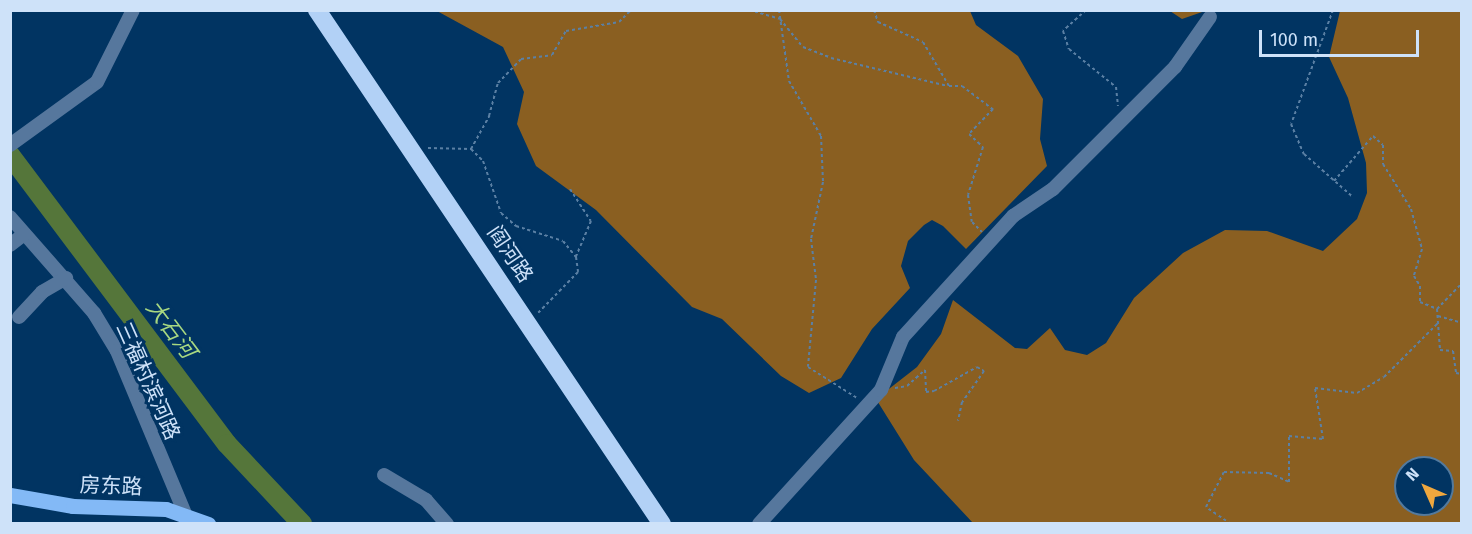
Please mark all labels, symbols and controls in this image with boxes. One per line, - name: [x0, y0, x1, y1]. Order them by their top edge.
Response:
- scale bar: [1262, 18, 1422, 56]
- text: 100 m: [1270, 29, 1318, 51]
- street label: 阎河路: [482, 221, 538, 287]
- water label: 大石河: [141, 295, 201, 363]
- street label: 三福村滨河路: [111, 318, 185, 444]
- north arrow: [1394, 456, 1454, 516]
- text: N: [1402, 464, 1423, 485]
- street label: 房东路: [79, 472, 143, 500]

